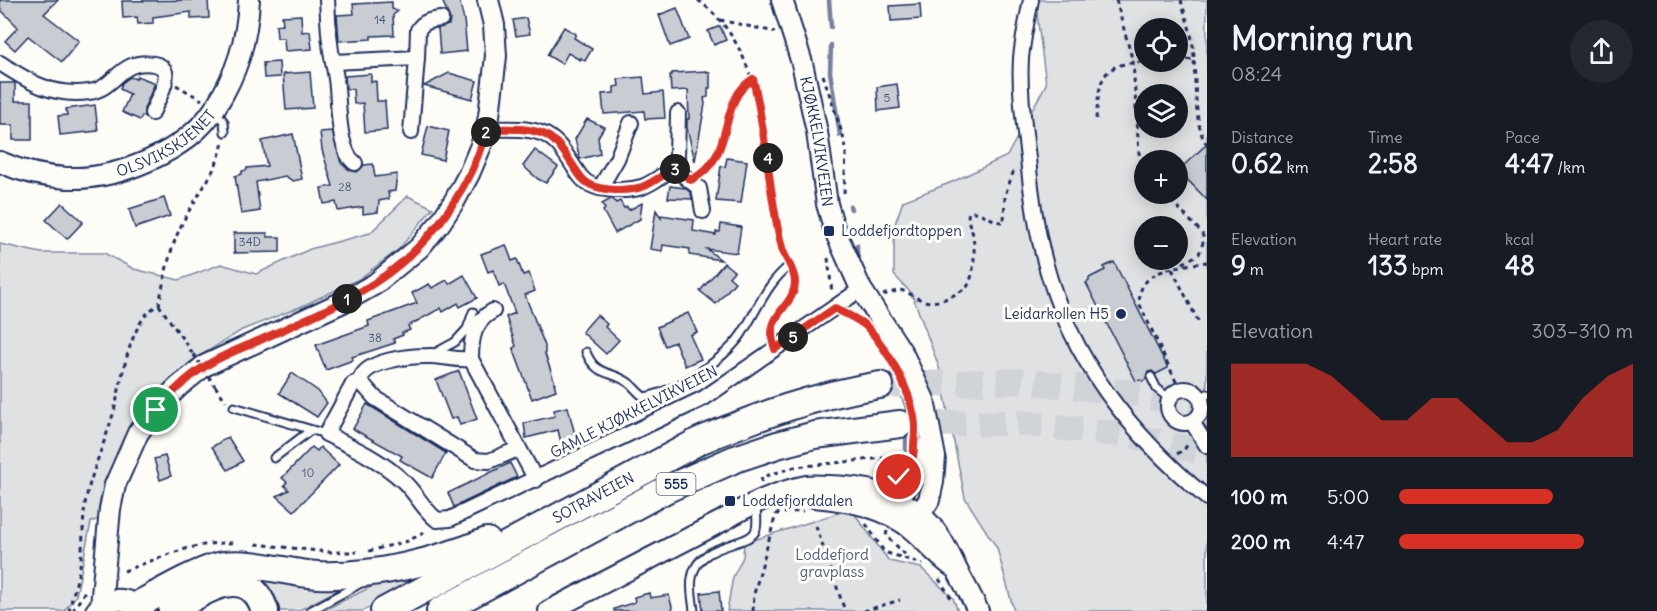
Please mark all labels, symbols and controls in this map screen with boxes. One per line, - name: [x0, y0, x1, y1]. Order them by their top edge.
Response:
- house number: 14: [374, 12, 386, 27]
- text: Morning run: [1231, 17, 1413, 59]
- map controls: [1134, 18, 1188, 270]
- button: locate: [1134, 18, 1188, 72]
- button: share: [1570, 20, 1633, 83]
- text: 08:24: [1231, 61, 1282, 86]
- street label: KJØKKELVIKVEIEN: [796, 74, 837, 208]
- button: layers: [1134, 84, 1188, 138]
- house number: 5: [884, 90, 891, 105]
- street label: OLSVIKSKJENET: [114, 106, 220, 181]
- pin: 2: [471, 117, 501, 147]
- text: 2: [482, 122, 490, 142]
- text: Distance: [1231, 127, 1293, 147]
- text: Time: [1368, 127, 1403, 147]
- text: Pace: [1505, 127, 1540, 147]
- pin: 4: [753, 143, 783, 173]
- text: 0.62: [1231, 147, 1283, 180]
- text: 2:58: [1368, 147, 1418, 180]
- text: 4:47: [1505, 147, 1553, 180]
- text: 4: [763, 148, 773, 168]
- button: +: [1134, 150, 1188, 204]
- pin: 3: [660, 154, 690, 184]
- text: km: [1283, 157, 1309, 177]
- text: /km: [1553, 157, 1585, 177]
- text: 3: [670, 159, 680, 179]
- house number: 28: [338, 179, 352, 194]
- button: −: [1134, 216, 1188, 270]
- place label: Loddefjordtoppen: [841, 221, 962, 240]
- marker: Loddefjordtoppen: [822, 224, 836, 238]
- text: Elevation: [1231, 229, 1297, 249]
- text: Heart rate: [1368, 229, 1442, 249]
- text: kcal: [1505, 229, 1534, 249]
- house number: 34D: [239, 234, 261, 249]
- text: 9: [1231, 249, 1246, 282]
- text: 133: [1368, 249, 1408, 282]
- text: 48: [1505, 249, 1535, 282]
- text: m: [1246, 259, 1264, 279]
- text: bpm: [1408, 259, 1444, 279]
- pin: 1: [332, 284, 362, 314]
- text: 1: [344, 289, 350, 309]
- place label: Leidarkollen H5: [1004, 304, 1109, 323]
- marker: Leidarkollen H5: [1114, 307, 1128, 321]
- text: Elevation: [1231, 318, 1313, 343]
- text: 303–310 m: [1531, 318, 1633, 343]
- pin: 5: [778, 322, 808, 352]
- text: 5: [788, 327, 798, 347]
- house number: 38: [368, 330, 382, 345]
- street label: GAMLE KJØKKELVIKVEIEN: [547, 361, 720, 462]
- pin: [130, 384, 181, 435]
- icon: arrive: [139, 393, 172, 426]
- pin: [873, 451, 924, 502]
- icon: check: [882, 460, 915, 493]
- house number: 10: [302, 465, 314, 480]
- street label: SOTRAVEIEN: [549, 468, 637, 527]
- road number: 555: [656, 473, 696, 495]
- text: 100 m: [1231, 484, 1288, 509]
- text: 5:00: [1327, 484, 1369, 509]
- place label: Loddefjorddalen: [742, 491, 853, 510]
- marker: Loddefjorddalen: [723, 494, 737, 508]
- text: 200 m: [1231, 529, 1291, 554]
- text: 4:47: [1327, 529, 1364, 554]
- park label: Loddefjord gravplass: [795, 545, 869, 581]

